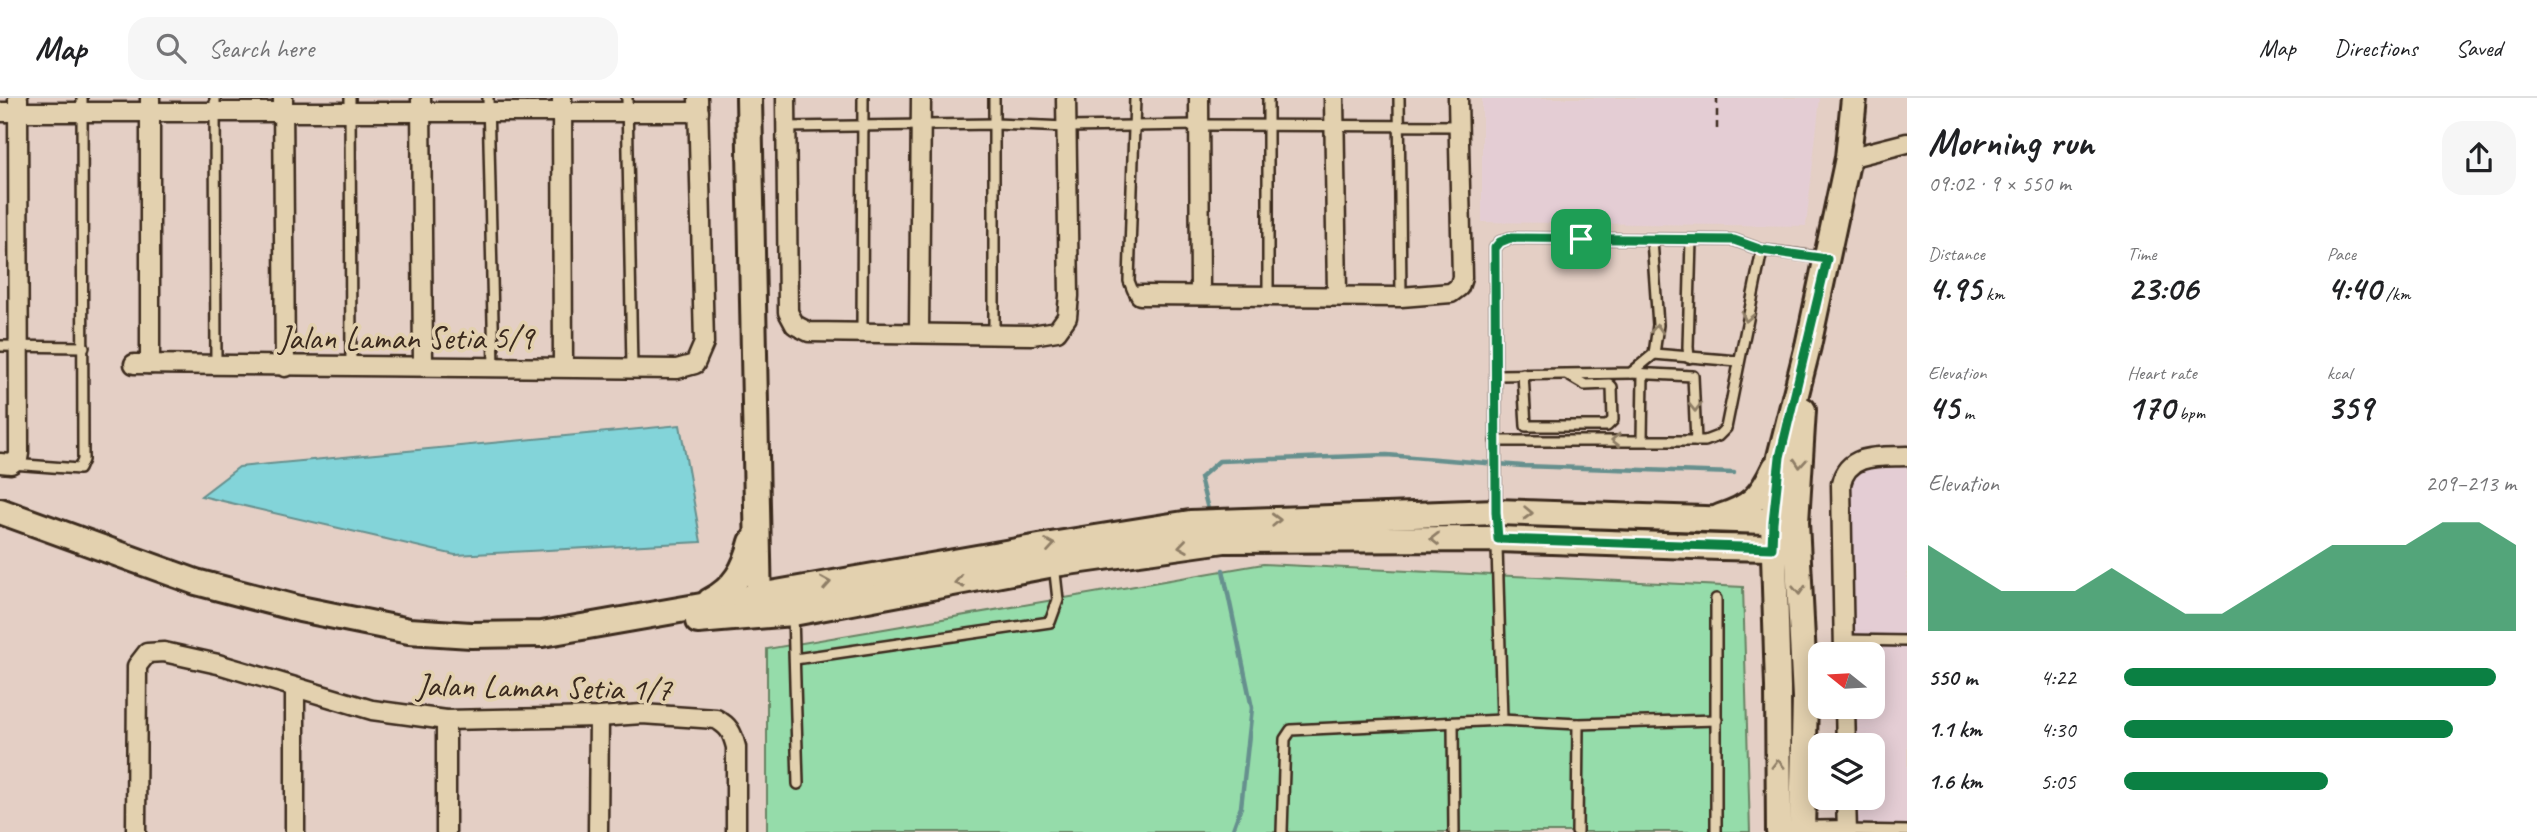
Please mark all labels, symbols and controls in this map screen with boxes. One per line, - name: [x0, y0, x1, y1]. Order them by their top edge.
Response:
- search box: [128, 17, 618, 80]
- text: Map: [35, 27, 86, 69]
- icon: search: [152, 29, 190, 67]
- text: Search here: [208, 32, 314, 65]
- text: Map: [2259, 33, 2296, 63]
- text: Directions: [2334, 33, 2417, 63]
- text: Saved: [2455, 33, 2502, 63]
- text: Morning run: [1928, 119, 2094, 166]
- button: share: [2442, 121, 2516, 195]
- text: 09:02 · 9 × 550 m: [1928, 169, 2071, 198]
- pin: [1551, 209, 1611, 269]
- icon: arrive: [1562, 220, 1600, 258]
- text: Distance: [1928, 242, 1985, 266]
- text: Time: [2127, 242, 2156, 266]
- text: Pace: [2327, 242, 2356, 266]
- text: 4.95: [1928, 266, 1981, 311]
- text: 23:06: [2127, 266, 2198, 311]
- text: 4:40: [2327, 266, 2381, 311]
- text: km: [1981, 282, 2004, 306]
- text: /km: [2381, 282, 2410, 306]
- one-way arrow: [1741, 311, 1756, 323]
- street label: Jalan Laman Setia 5/9: [276, 317, 537, 359]
- one-way arrow: [1649, 323, 1664, 334]
- text: Elevation: [1928, 361, 1986, 385]
- text: Heart rate: [2127, 361, 2197, 385]
- text: kcal: [2327, 361, 2352, 385]
- text: 45: [1928, 385, 1959, 430]
- text: 170: [2127, 385, 2174, 430]
- text: 359: [2327, 385, 2373, 430]
- text: m: [1959, 401, 1974, 425]
- text: bpm: [2174, 401, 2205, 425]
- one-way arrow: [1688, 402, 1703, 413]
- one-way arrow: [1610, 432, 1620, 448]
- one-way arrow: [1793, 458, 1808, 469]
- text: Elevation: [1928, 469, 1999, 498]
- text: 209–213 m: [2425, 469, 2516, 498]
- one-way arrow: [1523, 506, 1534, 521]
- one-way arrow: [1271, 513, 1282, 528]
- one-way arrow: [1429, 531, 1439, 547]
- one-way arrow: [1044, 538, 1056, 553]
- one-way arrow: [1177, 538, 1189, 553]
- one-way arrow: [953, 574, 965, 589]
- one-way arrow: [820, 576, 832, 591]
- one-way arrow: [1791, 585, 1806, 596]
- north arrow: [1808, 642, 1885, 719]
- map controls: [1808, 642, 1885, 810]
- text: 550 m: [1928, 663, 1977, 692]
- text: 4:22: [2040, 663, 2076, 692]
- street label: Jalan Laman Setia 1/7: [414, 664, 674, 710]
- text: 1.1 km: [1928, 715, 1982, 744]
- text: 4:30: [2040, 715, 2076, 744]
- button: layers: [1808, 733, 1885, 810]
- one-way arrow: [1771, 758, 1786, 769]
- text: 1.6 km: [1928, 767, 1982, 796]
- text: 5:05: [2040, 767, 2076, 796]

